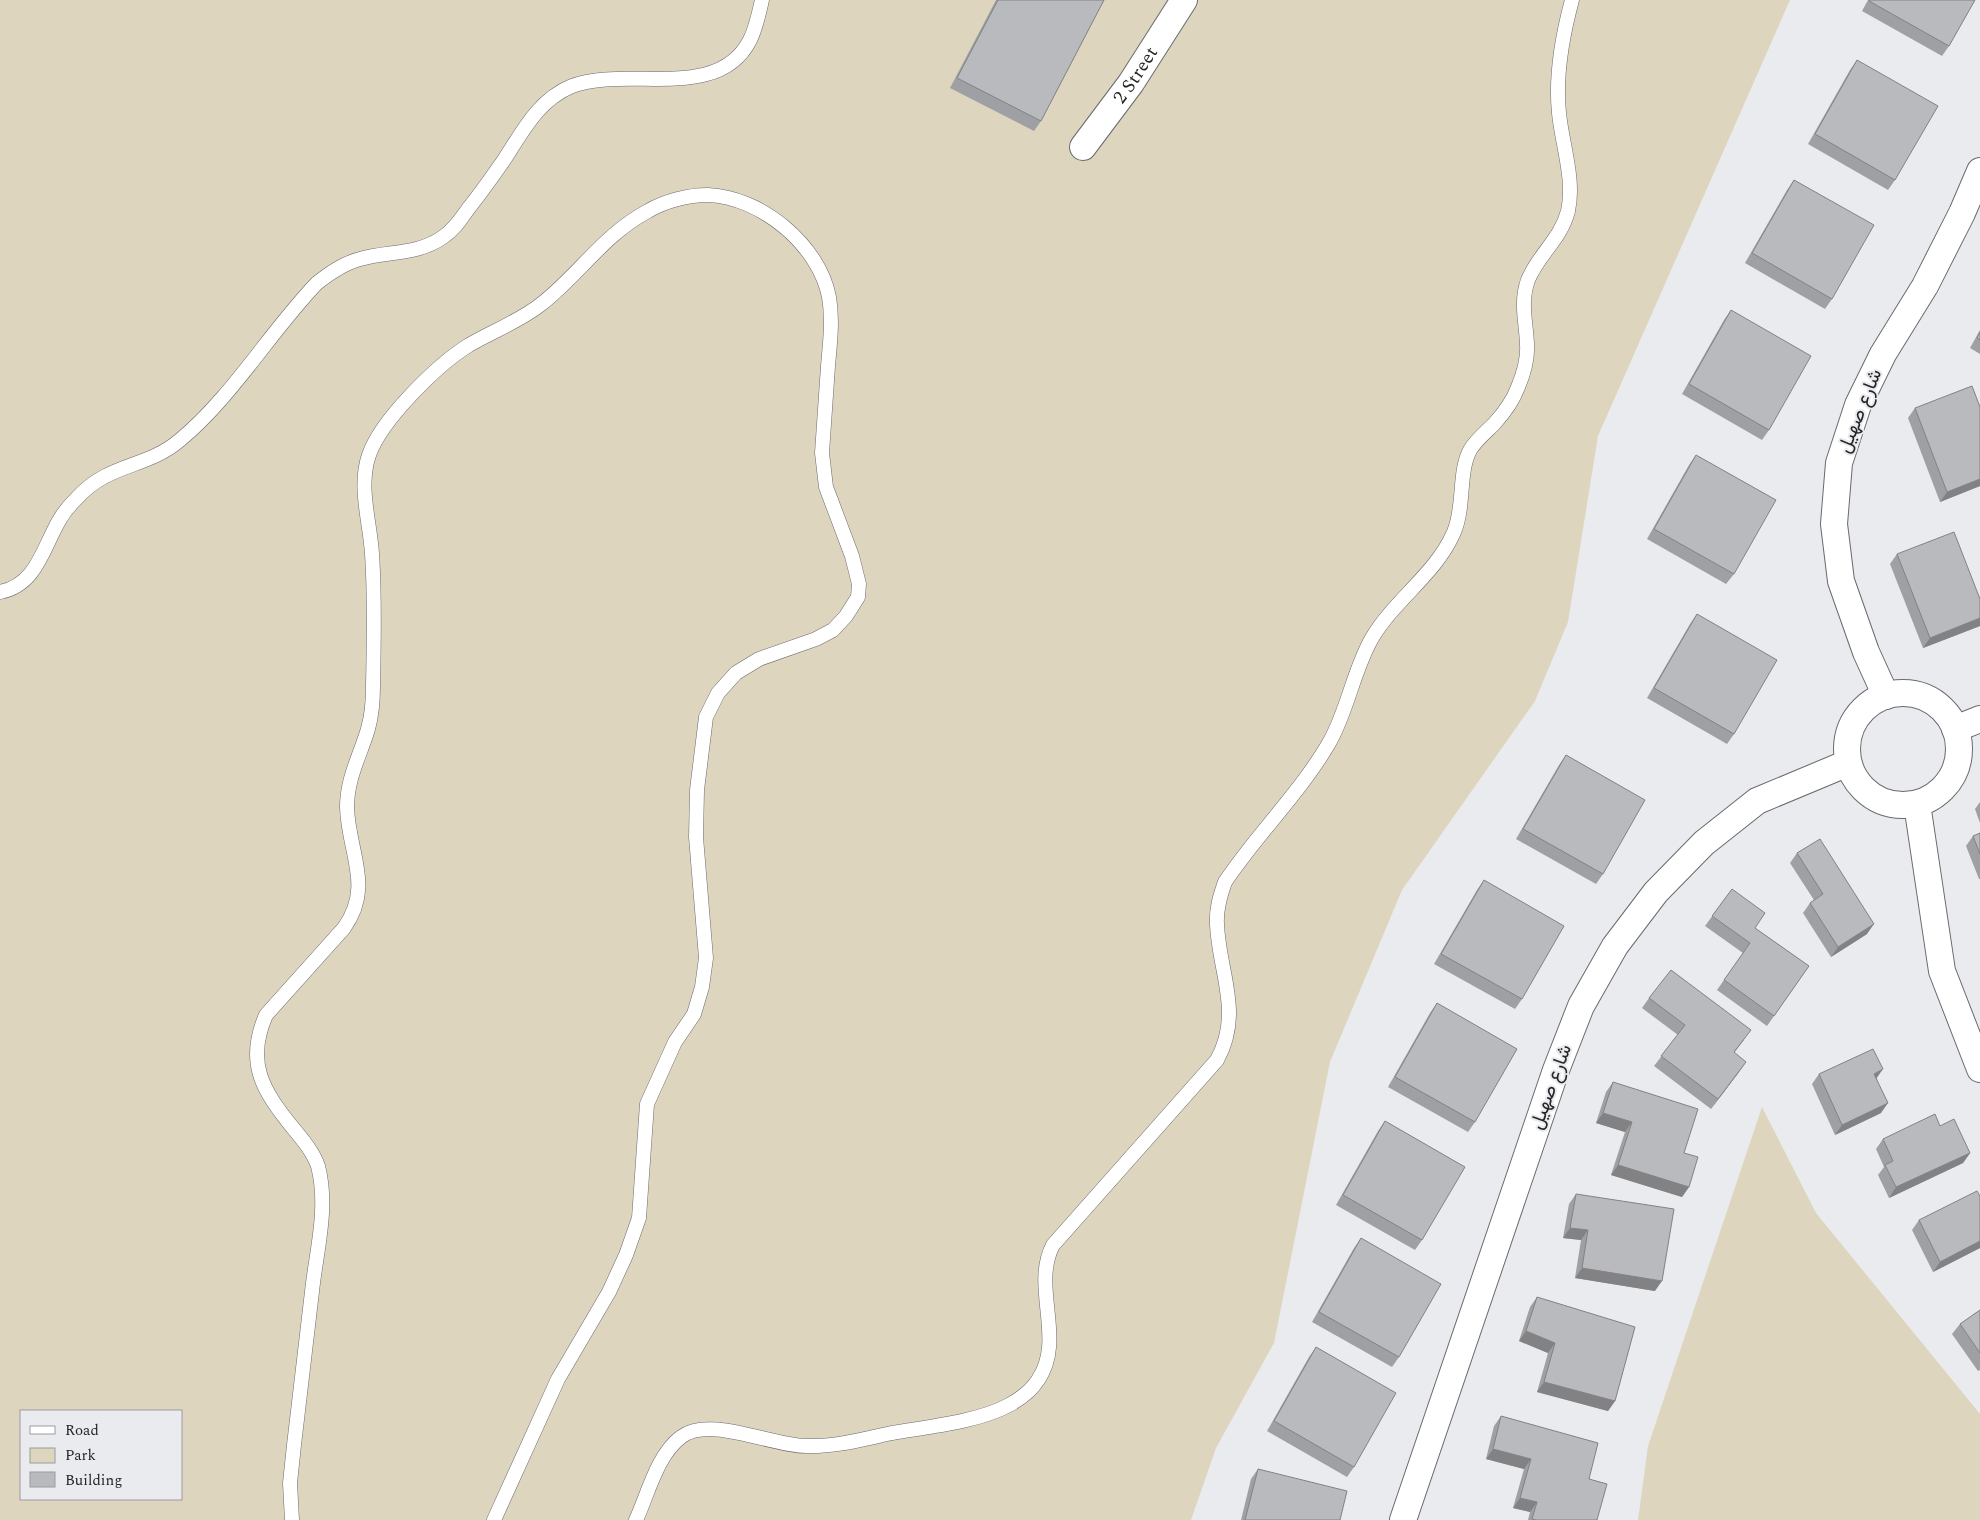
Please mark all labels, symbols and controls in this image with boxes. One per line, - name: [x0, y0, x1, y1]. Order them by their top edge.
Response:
- street label: 2 Street: [1106, 40, 1165, 110]
- street label: شارع صهيل: [1830, 364, 1890, 458]
- street label: شارع صهيل: [1522, 1040, 1580, 1134]
- legend: [20, 1410, 182, 1500]
- text: Road: [65, 1419, 99, 1442]
- text: Park: [65, 1444, 96, 1467]
- text: Building: [65, 1469, 122, 1492]

